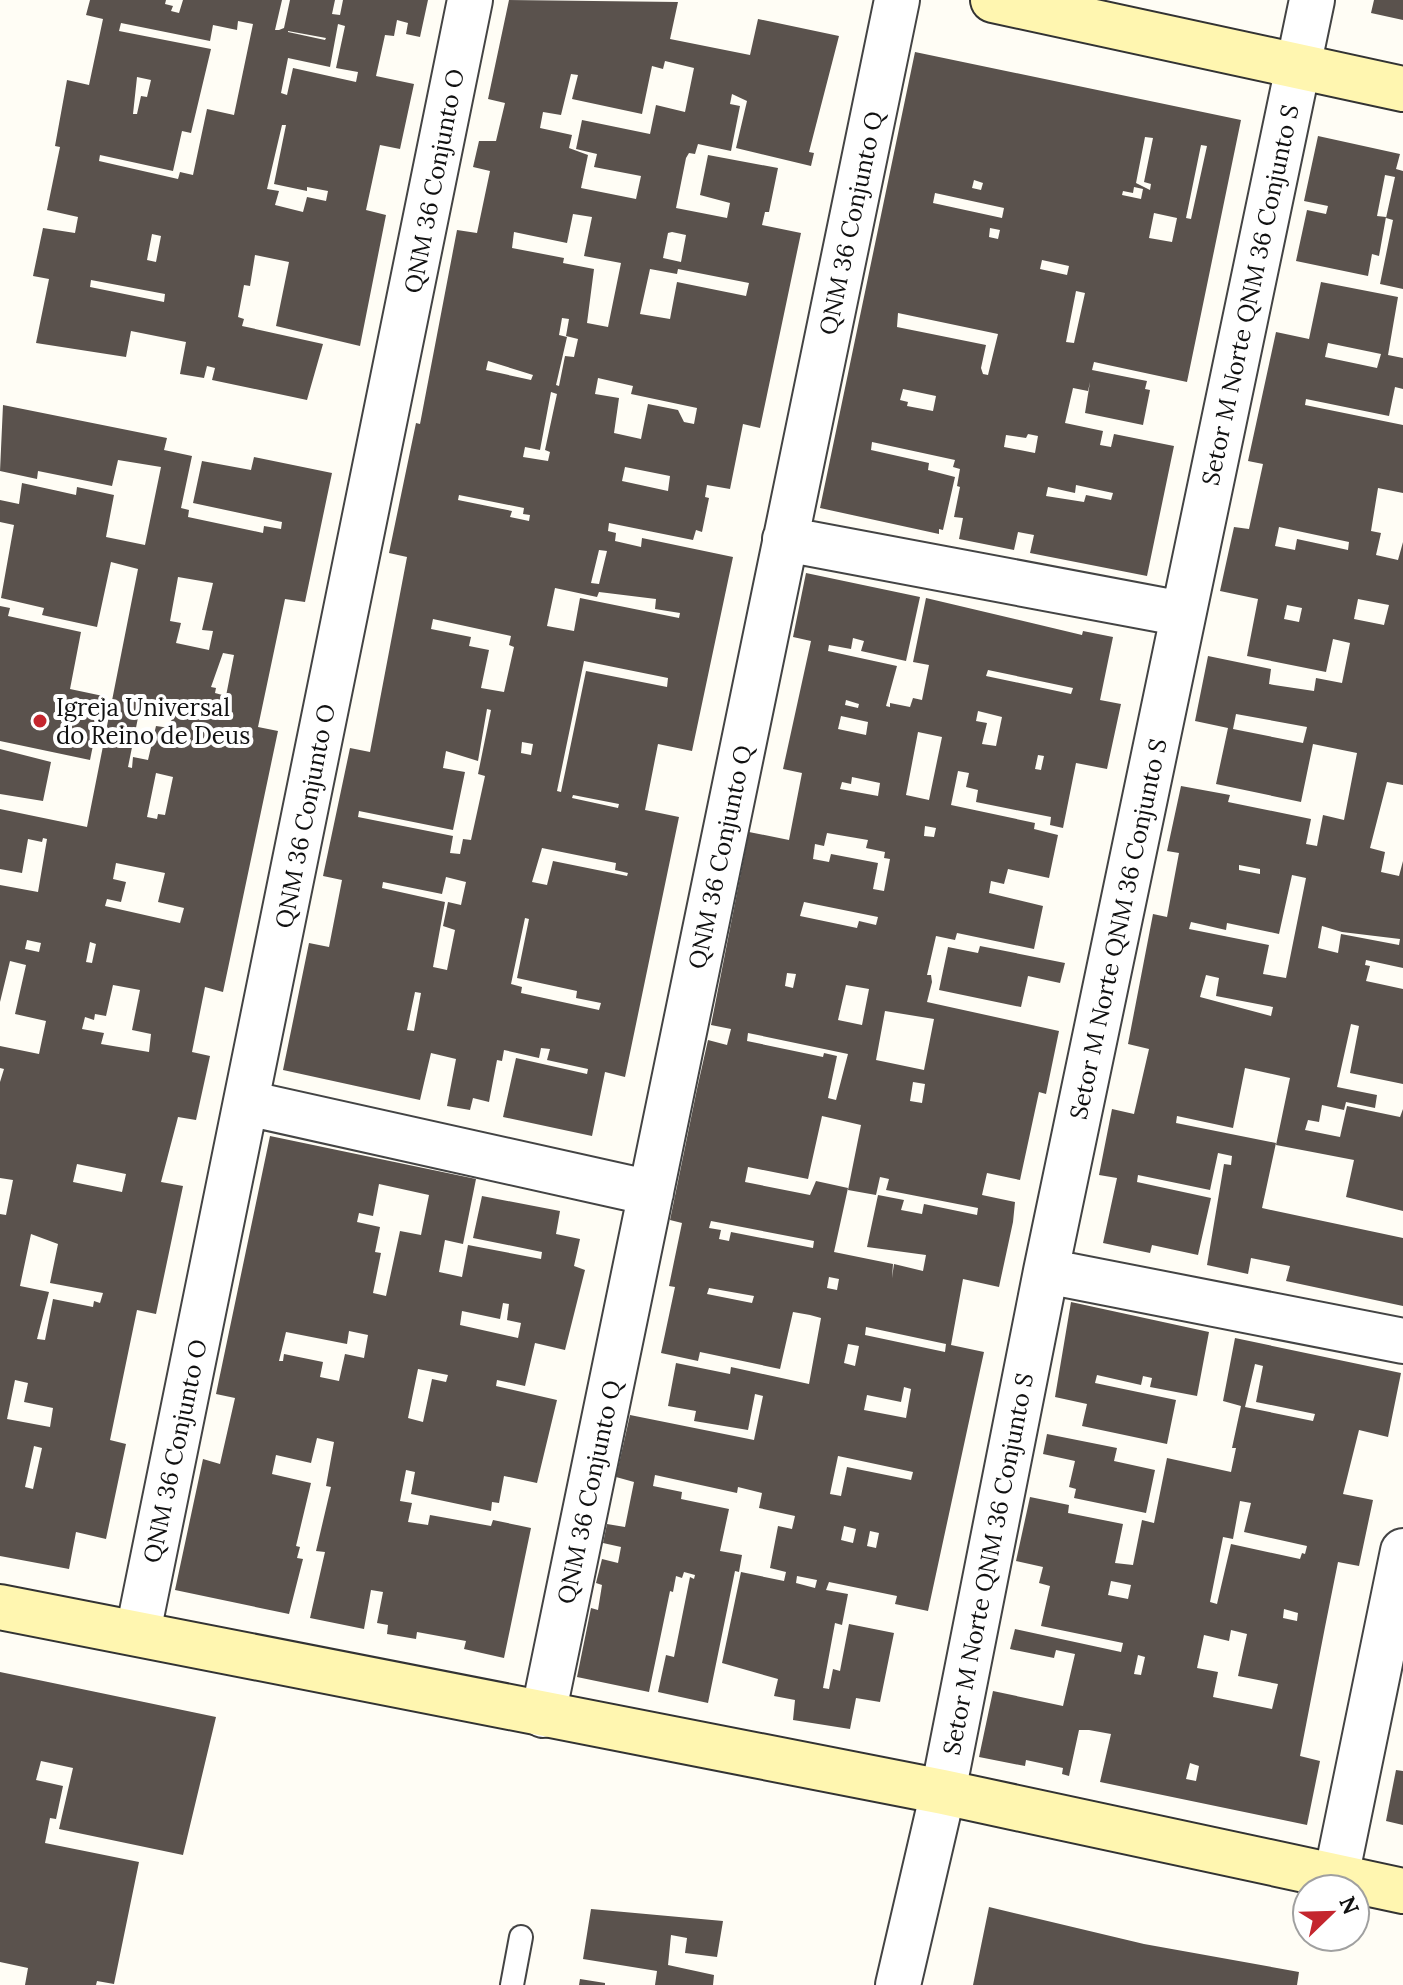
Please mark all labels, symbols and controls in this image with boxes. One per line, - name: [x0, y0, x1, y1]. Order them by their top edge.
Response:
- street label: QNM 36 Conjunto O: [397, 66, 471, 296]
- street label: Setor M Norte QNM 36 Conjunto S: [1194, 102, 1306, 488]
- street label: QNM 36 Conjunto Q: [812, 108, 890, 338]
- place label: Igreja Universal do Reino de Deus: [56, 692, 250, 751]
- street label: QNM 36 Conjunto O: [268, 701, 342, 931]
- marker: Igreja Universal do Reino de Deus: [31, 712, 49, 730]
- street label: Setor M Norte QNM 36 Conjunto S: [1062, 736, 1174, 1122]
- street label: QNM 36 Conjunto Q: [681, 742, 759, 972]
- street label: QNM 36 Conjunto O: [136, 1336, 214, 1566]
- street label: Setor M Norte QNM 36 Conjunto S: [936, 1370, 1040, 1758]
- street label: QNM 36 Conjunto Q: [550, 1377, 628, 1607]
- north arrow: [1291, 1873, 1371, 1953]
- text: N: [1333, 1892, 1366, 1918]

